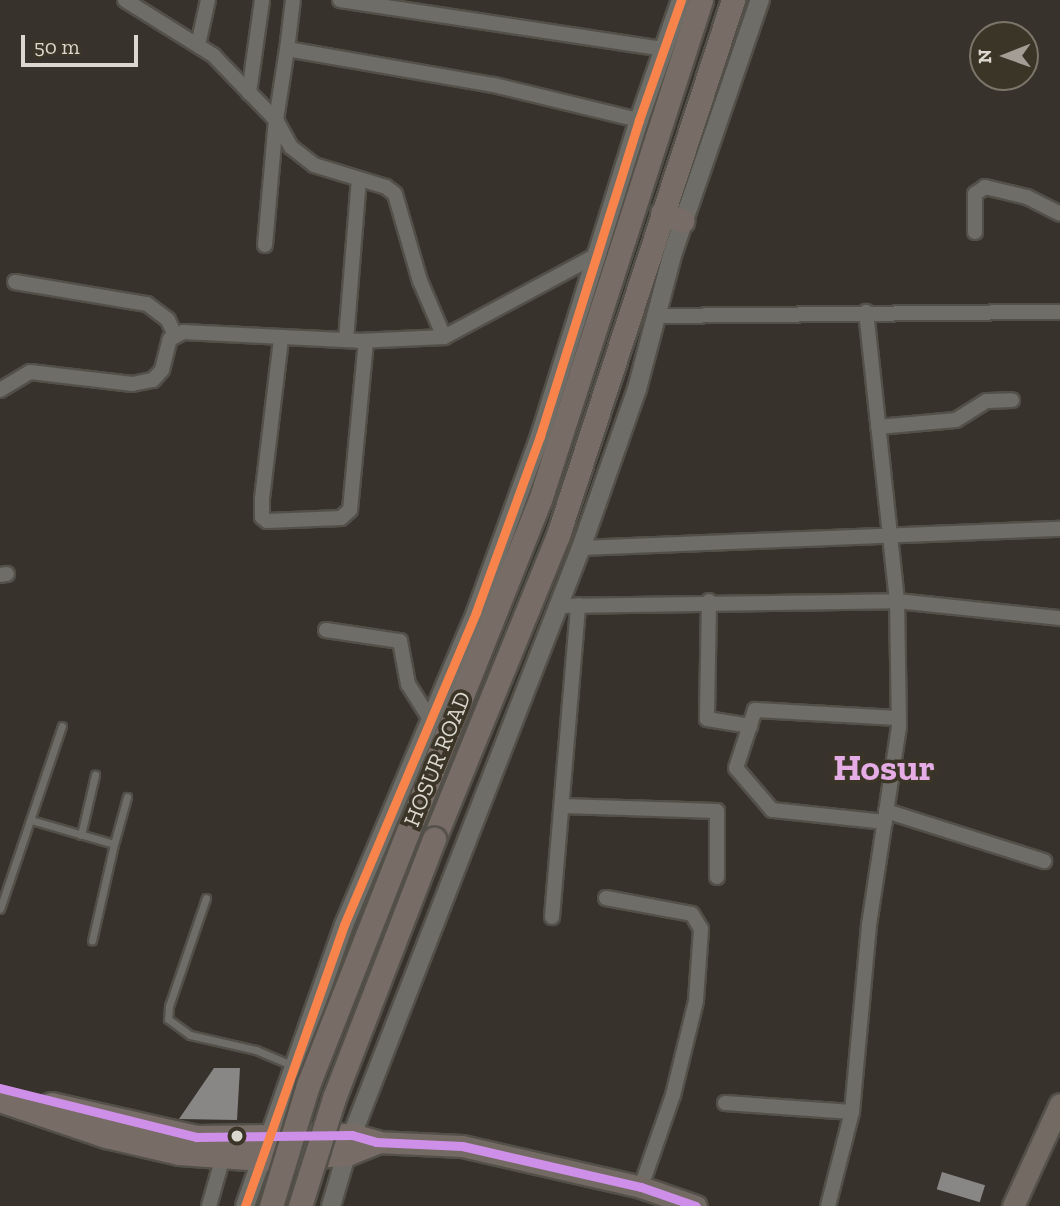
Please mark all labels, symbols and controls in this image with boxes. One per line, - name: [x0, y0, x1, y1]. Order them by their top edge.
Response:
- scale bar: [24, 21, 142, 65]
- north arrow: [969, 21, 1039, 91]
- text: 50 m: [34, 34, 80, 59]
- text: N: [973, 49, 996, 64]
- street label: HOSUR ROAD: [397, 687, 477, 831]
- district label: Hosur: [833, 745, 935, 789]
- unlabelled marker: [230, 1129, 244, 1143]

